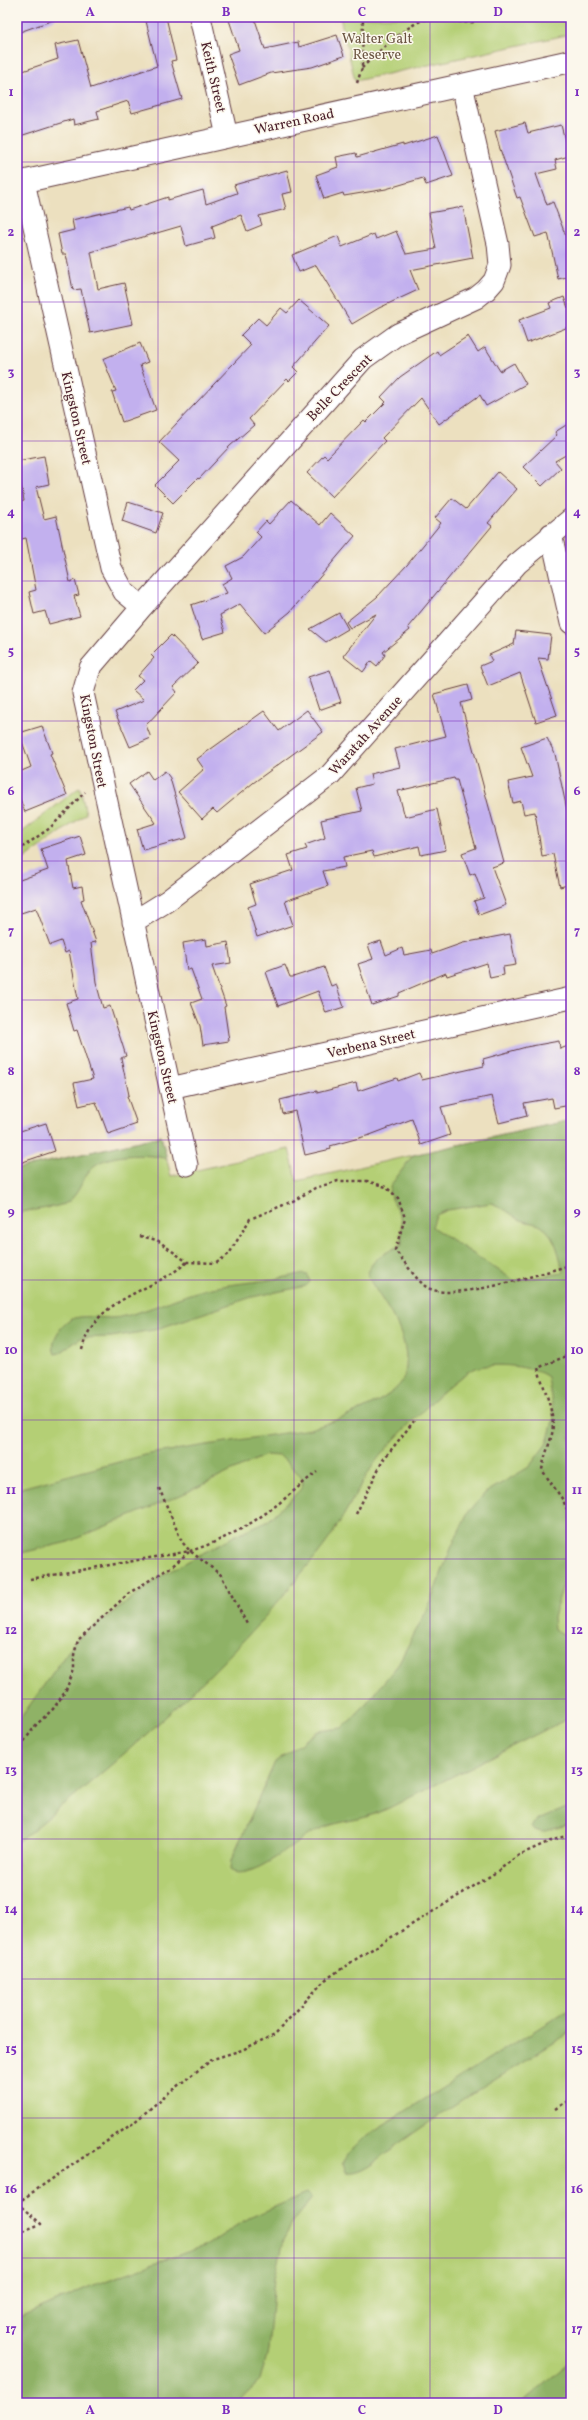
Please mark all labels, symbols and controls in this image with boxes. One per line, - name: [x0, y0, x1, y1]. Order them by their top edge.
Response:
- text: A: [85, 4, 95, 22]
- text: B: [222, 4, 231, 22]
- text: C: [358, 4, 366, 22]
- text: D: [493, 4, 503, 22]
- park label: Walter Galt Reserve: [342, 30, 412, 65]
- street label: Keith Street: [195, 40, 230, 115]
- text: 1: [8, 84, 14, 102]
- text: 1: [574, 84, 580, 102]
- street label: Warren Road: [253, 105, 336, 140]
- text: 2: [8, 224, 15, 242]
- text: 2: [574, 224, 581, 242]
- street label: Belle Crescent: [303, 350, 377, 426]
- text: 3: [8, 364, 15, 382]
- text: 3: [574, 364, 581, 382]
- street label: Kingston Street: [56, 370, 96, 467]
- text: 4: [7, 504, 15, 522]
- text: 4: [573, 504, 581, 522]
- text: 5: [8, 643, 14, 661]
- text: 5: [574, 643, 580, 661]
- street label: Waratah Avenue: [325, 692, 407, 780]
- street label: Kingston Street: [74, 693, 111, 790]
- text: 6: [7, 783, 15, 801]
- text: 6: [573, 783, 581, 801]
- text: 7: [8, 923, 14, 941]
- text: 7: [574, 923, 580, 941]
- street label: Kingston Street: [142, 1009, 182, 1106]
- street label: Verbena Street: [325, 1025, 417, 1064]
- text: 8: [7, 1063, 15, 1081]
- text: 8: [573, 1063, 581, 1081]
- text: 9: [7, 1203, 15, 1221]
- text: 9: [573, 1203, 581, 1221]
- text: 10: [4, 1342, 18, 1360]
- text: 10: [570, 1342, 584, 1360]
- text: 11: [6, 1482, 16, 1500]
- text: 11: [572, 1482, 582, 1500]
- text: 12: [5, 1622, 17, 1640]
- text: 12: [571, 1622, 583, 1640]
- text: 13: [5, 1762, 17, 1780]
- text: 13: [571, 1762, 583, 1780]
- text: 14: [4, 1901, 18, 1919]
- text: 14: [570, 1901, 584, 1919]
- text: 15: [5, 2041, 17, 2059]
- text: 15: [571, 2041, 583, 2059]
- text: 16: [5, 2181, 17, 2199]
- text: 16: [571, 2181, 583, 2199]
- text: 17: [5, 2321, 17, 2339]
- text: 17: [571, 2321, 583, 2339]
- text: A: [85, 2402, 95, 2420]
- text: B: [222, 2402, 231, 2420]
- text: C: [358, 2402, 366, 2420]
- text: D: [493, 2402, 503, 2420]

